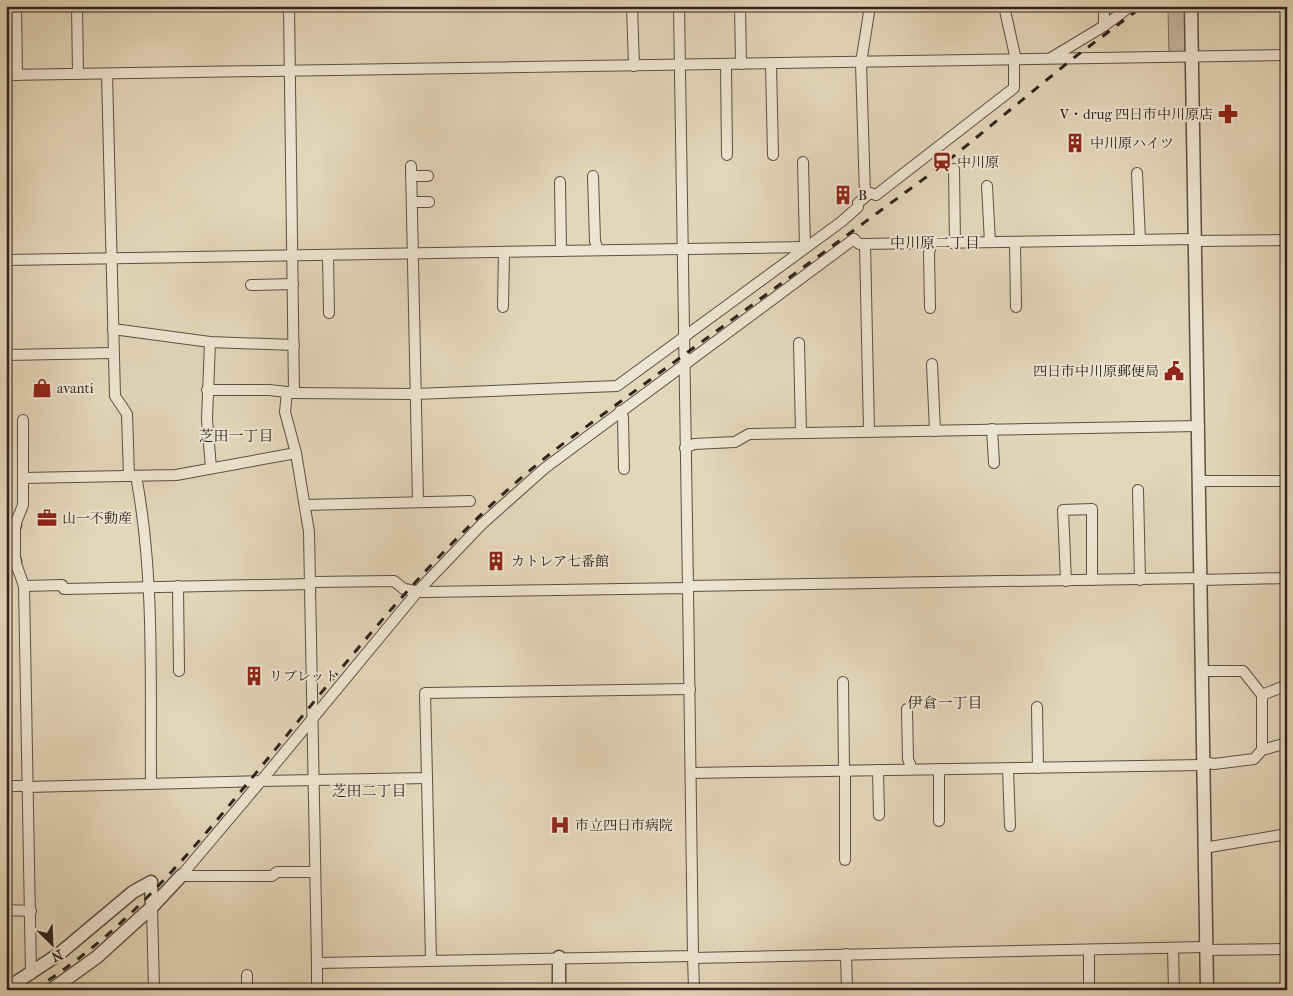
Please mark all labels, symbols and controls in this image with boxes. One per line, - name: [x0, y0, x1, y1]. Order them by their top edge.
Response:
- pharmacy icon: V・drug 四日市中川原店: [1217, 103, 1239, 125]
- place label: V・drug 四日市中川原店: [1059, 106, 1213, 123]
- building icon: 中川原ハイツ: [1064, 132, 1086, 154]
- place label: 中川原ハイツ: [1090, 135, 1174, 152]
- station icon: 中川原: [931, 151, 953, 173]
- place label: 中川原: [957, 154, 999, 171]
- building icon: B: [832, 184, 854, 206]
- place label: B: [858, 187, 867, 204]
- district label: 中川原二丁目: [890, 234, 980, 252]
- public building icon: 四日市中川原郵便局: [1163, 360, 1185, 382]
- place label: 四日市中川原郵便局: [1033, 363, 1159, 380]
- shop icon: avanti: [31, 377, 53, 399]
- place label: avanti: [57, 380, 94, 397]
- district label: 芝田一丁目: [198, 427, 274, 445]
- office icon: 山一不動産: [36, 507, 58, 529]
- place label: 山一不動産: [62, 510, 132, 527]
- building icon: カトレア七番館: [485, 550, 507, 572]
- place label: カトレア七番館: [511, 553, 609, 570]
- building icon: リブレット: [243, 665, 265, 687]
- place label: リブレット: [269, 668, 338, 685]
- district label: 伊倉一丁目: [907, 694, 983, 712]
- district label: 芝田二丁目: [331, 782, 407, 800]
- hospital icon: 市立四日市病院: [549, 814, 571, 836]
- place label: 市立四日市病院: [575, 817, 673, 834]
- north arrow: [28, 918, 78, 968]
- text: N: [48, 945, 65, 965]

